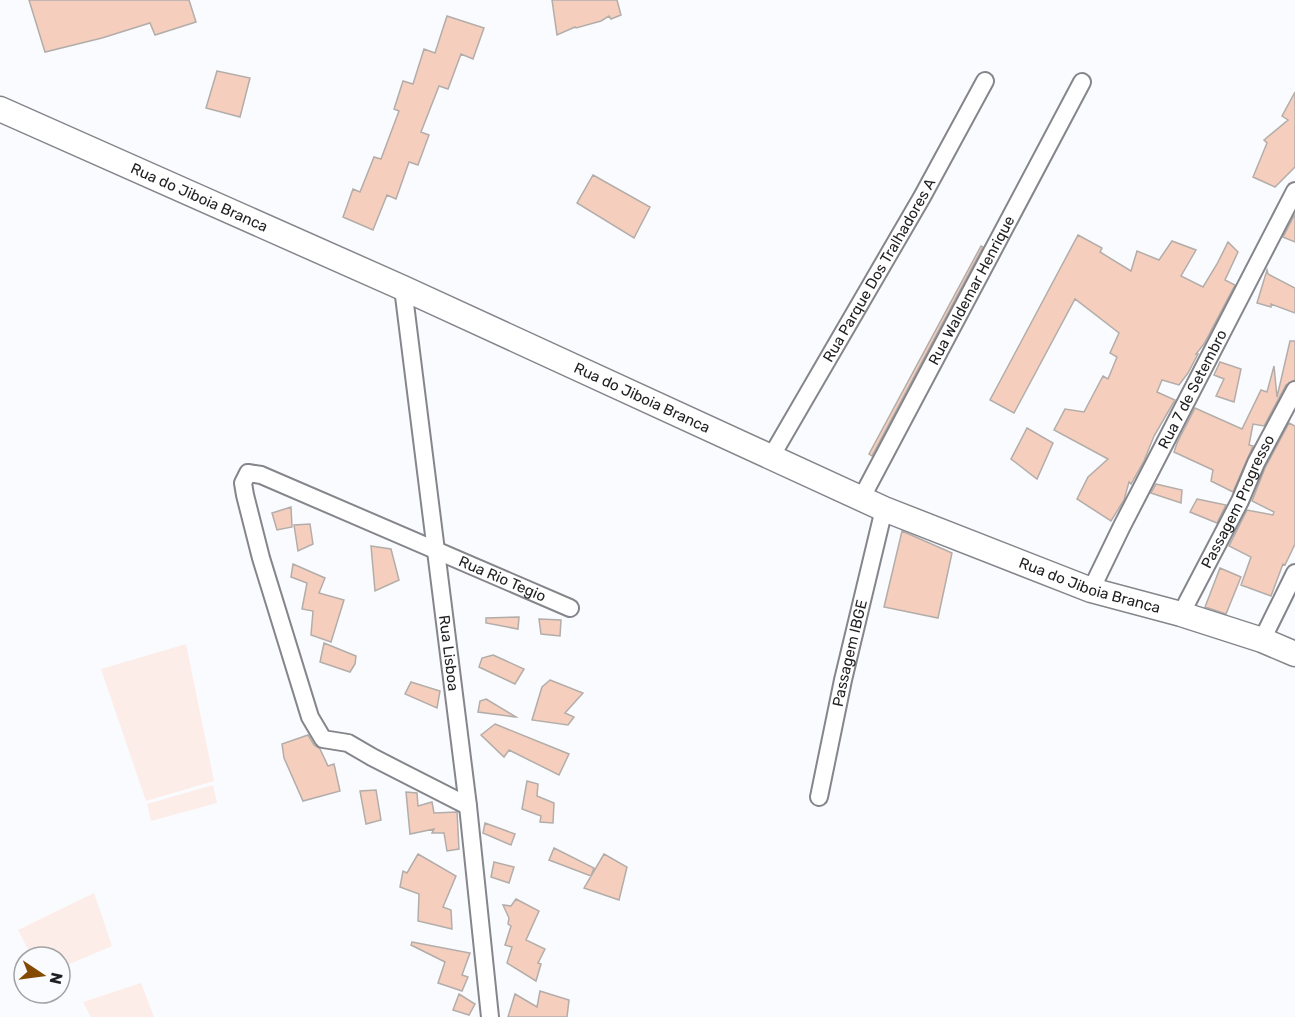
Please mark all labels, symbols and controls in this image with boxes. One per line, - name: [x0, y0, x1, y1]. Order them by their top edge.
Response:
- street label: Rua do Jiboia Branca: [128, 159, 270, 236]
- street label: Rua Parque Dos Tralhadores A: [819, 175, 939, 365]
- street label: Rua Waldemar Henrique: [925, 213, 1018, 368]
- street label: Rua 7 de Setembro: [1154, 327, 1231, 452]
- street label: Rua do Jiboia Branca: [571, 359, 713, 437]
- street label: Passagem Progresso: [1197, 432, 1278, 571]
- street label: Rua Rio Tegio: [456, 552, 549, 606]
- street label: Rua do Jiboia Branca: [1016, 554, 1162, 617]
- street label: Passagem IBGE: [829, 598, 871, 708]
- street label: Rua Lisboa: [435, 614, 463, 692]
- north arrow: [12, 945, 72, 1005]
- text: N: [46, 971, 67, 986]

